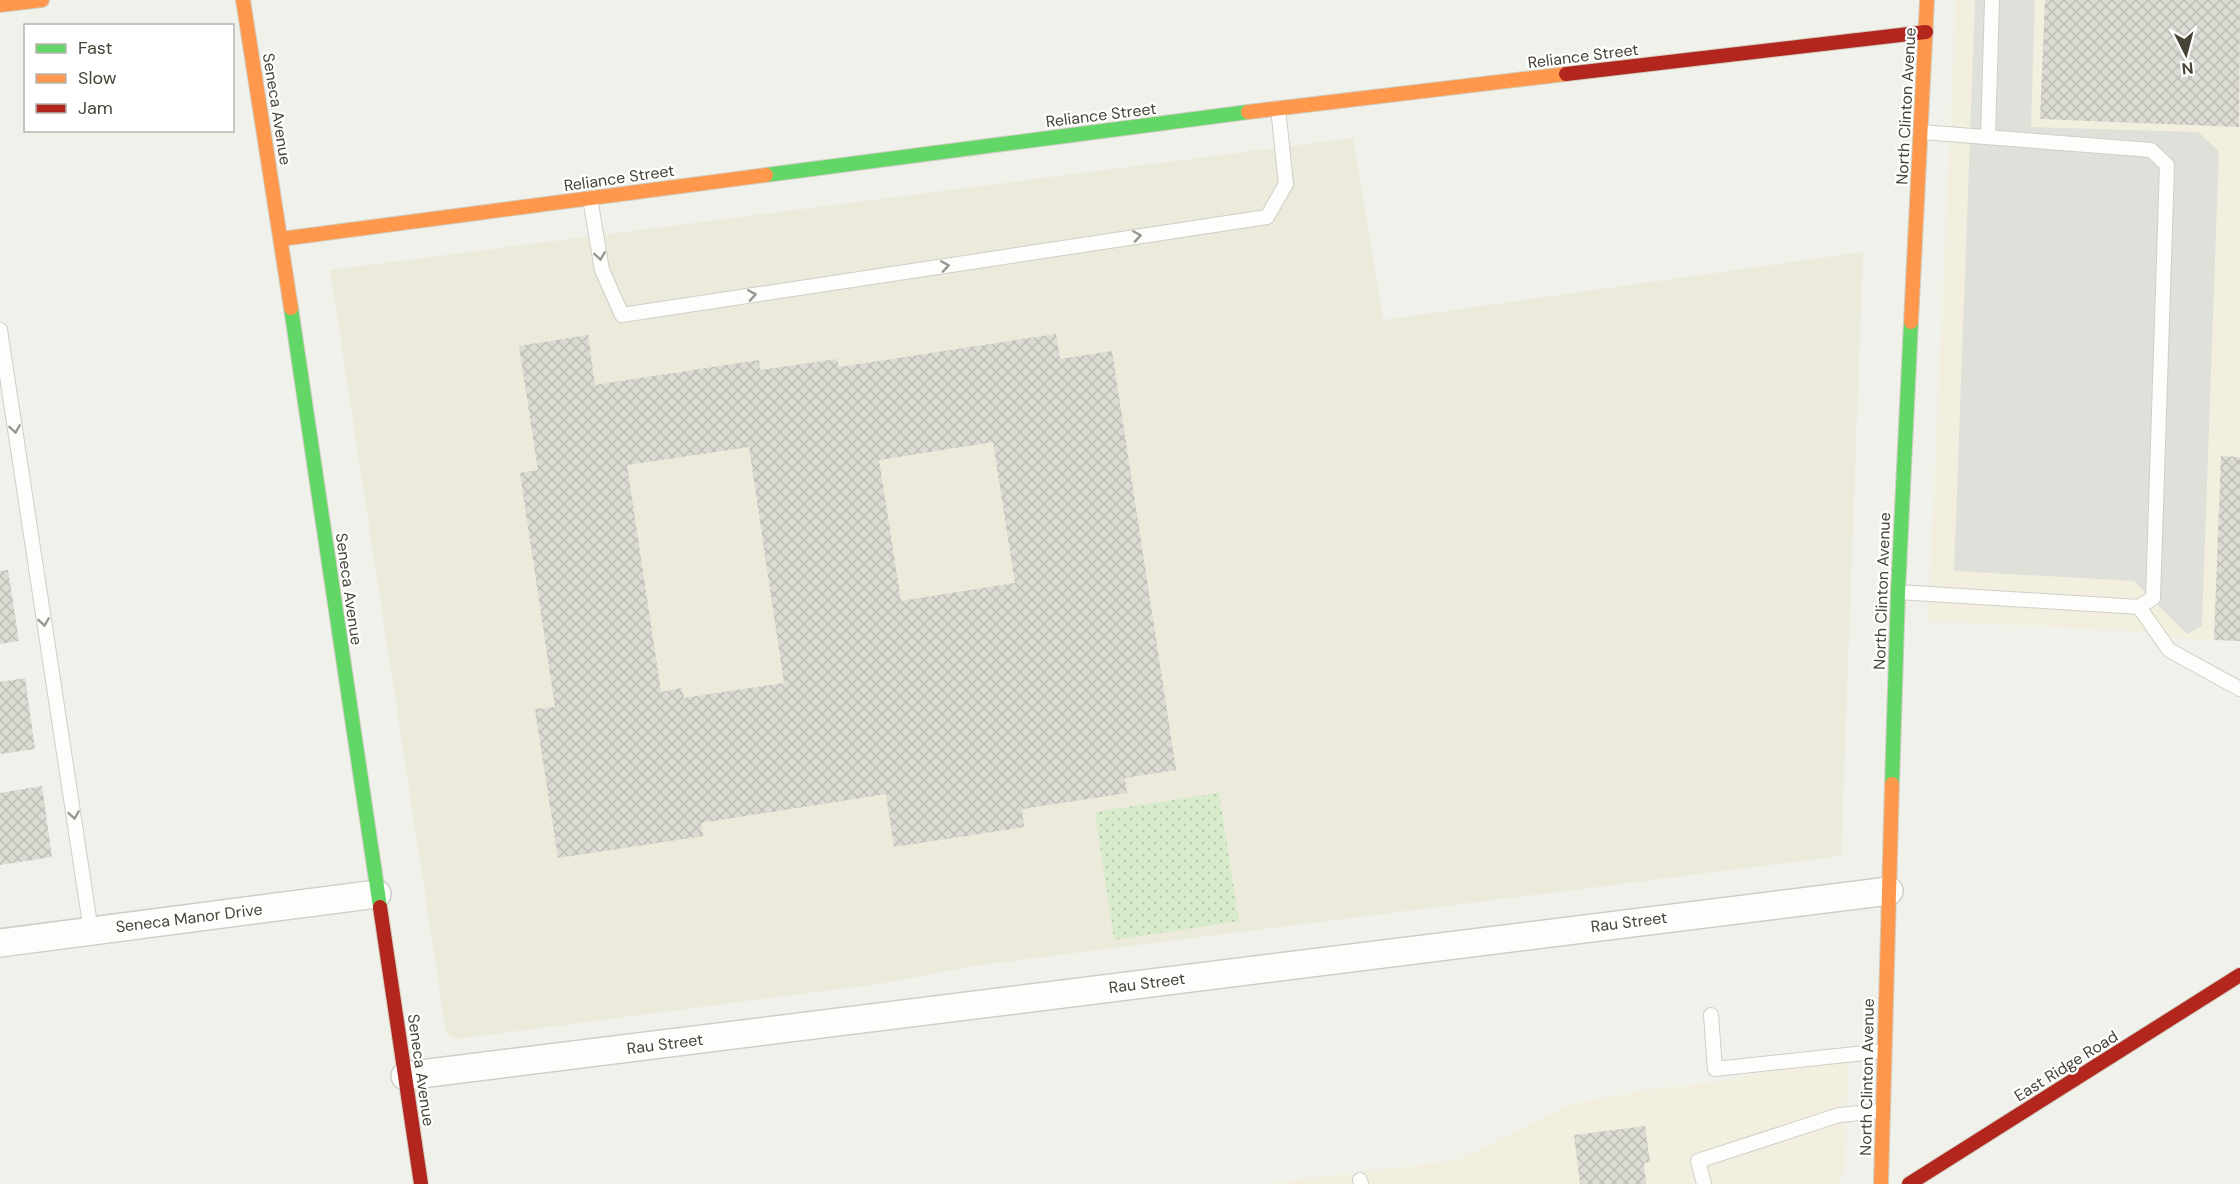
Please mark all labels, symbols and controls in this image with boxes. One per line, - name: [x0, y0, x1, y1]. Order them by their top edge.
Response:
- legend: [24, 24, 234, 132]
- north arrow: [2156, 24, 2216, 84]
- street label: North Clinton Avenue: [1891, 27, 1921, 185]
- text: Fast: [78, 36, 113, 60]
- street label: Reliance Street: [1527, 39, 1639, 73]
- street label: Seneca Avenue: [258, 51, 296, 167]
- text: N: [2181, 57, 2194, 79]
- text: Slow: [78, 66, 117, 90]
- text: Jam: [78, 96, 113, 120]
- street label: Reliance Street: [1045, 98, 1157, 132]
- street label: Reliance Street: [562, 160, 676, 196]
- one-way arrow: [1133, 231, 1142, 243]
- one-way arrow: [593, 251, 605, 261]
- one-way arrow: [940, 260, 949, 272]
- one-way arrow: [747, 290, 757, 302]
- one-way arrow: [9, 424, 21, 434]
- street label: North Clinton Avenue: [1869, 512, 1895, 670]
- street label: Seneca Avenue: [331, 532, 367, 646]
- one-way arrow: [38, 617, 50, 626]
- one-way arrow: [67, 810, 79, 819]
- street label: Seneca Manor Drive: [114, 899, 264, 937]
- street label: Rau Street: [1590, 907, 1668, 937]
- street label: Rau Street: [1108, 968, 1186, 998]
- street label: North Clinton Avenue: [1855, 998, 1879, 1156]
- street label: Seneca Avenue: [403, 1013, 439, 1127]
- street label: East Ridge Road: [2010, 1026, 2122, 1106]
- street label: Rau Street: [626, 1029, 704, 1059]

